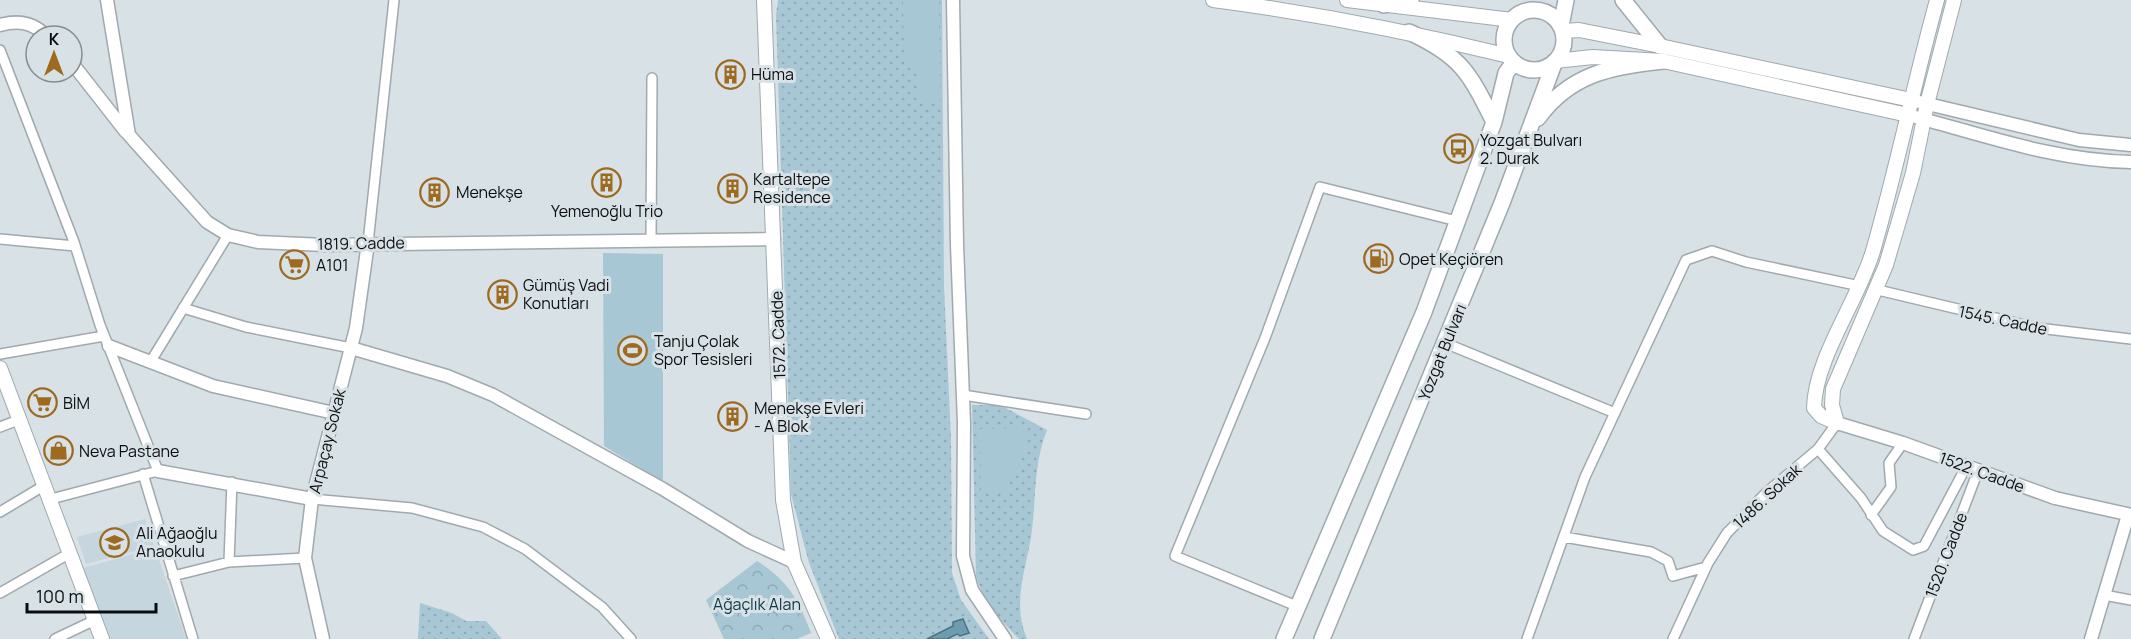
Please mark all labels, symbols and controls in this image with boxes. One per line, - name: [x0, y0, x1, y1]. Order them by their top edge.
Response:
- north arrow: [24, 24, 84, 84]
- text: K: [49, 28, 60, 50]
- building icon: Hüma: [714, 58, 746, 90]
- place label: Hüma: [751, 63, 794, 85]
- place label: Yozgat Bulvarı 2. Durak: [1480, 129, 1582, 169]
- bus stop icon: Yozgat Bulvarı 2. Durak: [1443, 133, 1475, 165]
- building icon: Yemenoğlu Trio: [591, 167, 623, 199]
- place label: Kartaltepe Residence: [753, 168, 831, 208]
- building icon: Kartaltepe Residence: [716, 172, 748, 204]
- building icon: Menekşe: [419, 176, 451, 208]
- place label: Menekşe: [456, 181, 523, 203]
- place label: Yemenoğlu Trio: [551, 200, 663, 222]
- street label: 1819. Cadde: [317, 231, 405, 255]
- fuel station icon: Opet Keçiören: [1362, 243, 1394, 275]
- place label: Opet Keçiören: [1399, 248, 1503, 270]
- supermarket icon: A101: [279, 249, 311, 281]
- place label: A101: [316, 254, 348, 276]
- place label: Gümüş Vadi Konutları: [523, 274, 610, 314]
- building icon: Gümüş Vadi Konutları: [486, 278, 518, 310]
- street label: 1572. Cadde: [765, 290, 791, 380]
- street label: Yozgat Bulvarı: [1413, 300, 1471, 404]
- street label: 1545. Cadde: [1957, 300, 2049, 340]
- place label: Tanju Çolak Spor Tesisleri: [654, 330, 753, 370]
- sports icon: Tanju Çolak Spor Tesisleri: [617, 334, 649, 366]
- street label: Arpaçay Sokak: [303, 385, 351, 496]
- supermarket icon: BİM: [26, 387, 58, 419]
- place label: BİM: [63, 392, 90, 414]
- place label: Menekşe Evleri - A Blok: [754, 397, 864, 437]
- building icon: Menekşe Evleri - A Blok: [717, 401, 749, 433]
- shop icon: Neva Pastane: [42, 435, 74, 467]
- place label: Neva Pastane: [79, 440, 179, 462]
- street label: 1522. Cadde: [1936, 446, 2028, 498]
- street label: 1486. Sokak: [1728, 458, 1807, 533]
- street label: 1520. Cadde: [1920, 509, 1972, 601]
- place label: Ali Ağaoğlu Anaokulu: [136, 522, 217, 562]
- school or university icon: Ali Ağaoğlu Anaokulu: [99, 526, 131, 558]
- scale bar: [27, 576, 156, 614]
- text: 100 m: [36, 584, 84, 608]
- park label: Ağaçlık Alan: [713, 593, 801, 615]

